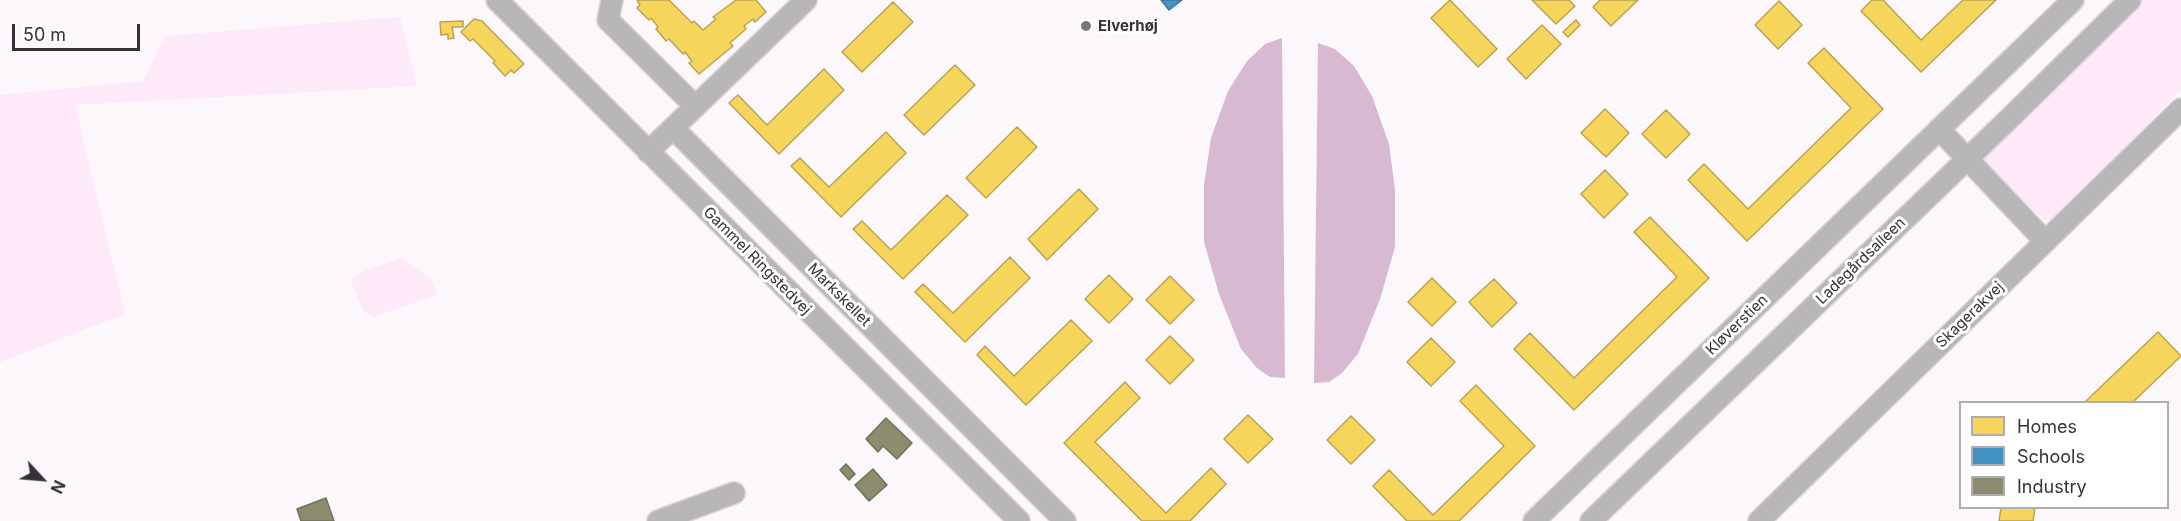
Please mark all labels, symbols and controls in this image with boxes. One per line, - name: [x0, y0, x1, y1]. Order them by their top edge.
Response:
- scale bar: [15, 12, 142, 50]
- place label: Elverhøj: [1098, 17, 1158, 35]
- marker: Elverhøj: [1079, 19, 1093, 33]
- text: 50 m: [23, 24, 66, 45]
- street label: Gammel Ringstedvej: [699, 203, 815, 319]
- street label: Ladegårdsalleen: [1813, 214, 1909, 308]
- street label: Markskellet: [804, 260, 874, 330]
- street label: Skagerakvej: [1932, 278, 2008, 352]
- street label: Kløverstien: [1702, 291, 1772, 359]
- legend: [1959, 401, 2169, 509]
- text: Homes: [2017, 416, 2077, 437]
- text: Schools: [2017, 446, 2085, 467]
- north arrow: [12, 449, 72, 509]
- text: Industry: [2017, 476, 2087, 497]
- text: N: [47, 477, 70, 497]

